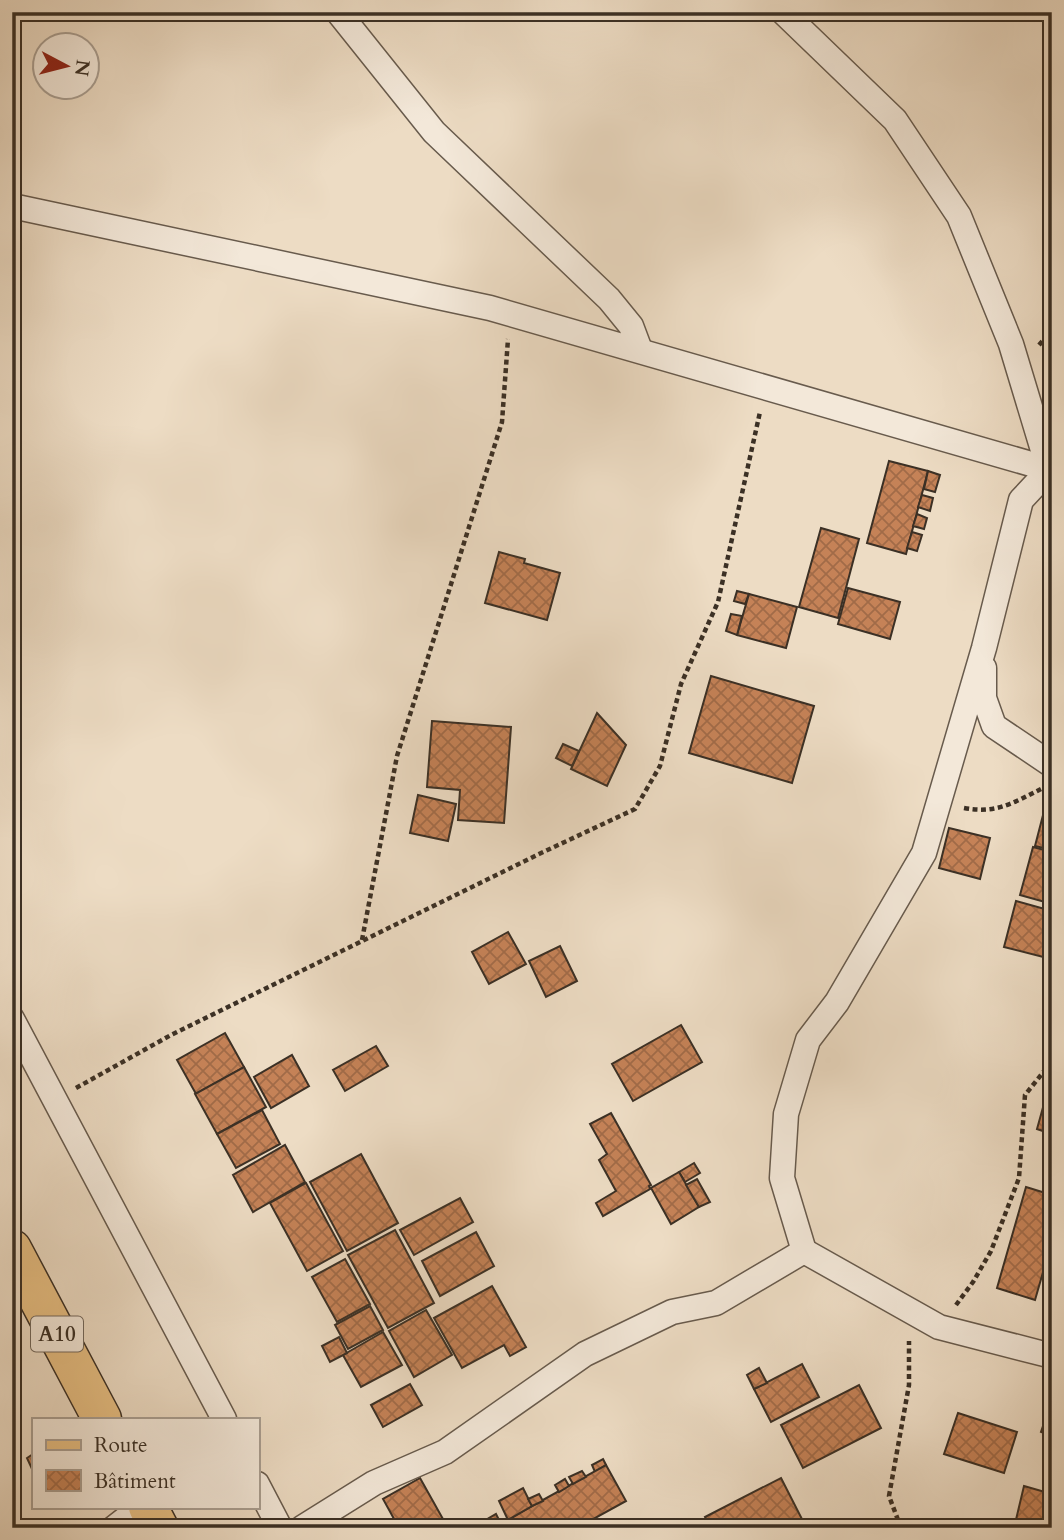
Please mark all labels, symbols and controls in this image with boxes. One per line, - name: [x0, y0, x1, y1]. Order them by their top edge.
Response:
- north arrow: [32, 32, 102, 102]
- text: N: [68, 58, 96, 78]
- road number: A10: [31, 1316, 83, 1352]
- legend: [32, 1418, 259, 1508]
- text: Route: [94, 1431, 148, 1460]
- text: Bâtiment: [94, 1467, 176, 1496]

